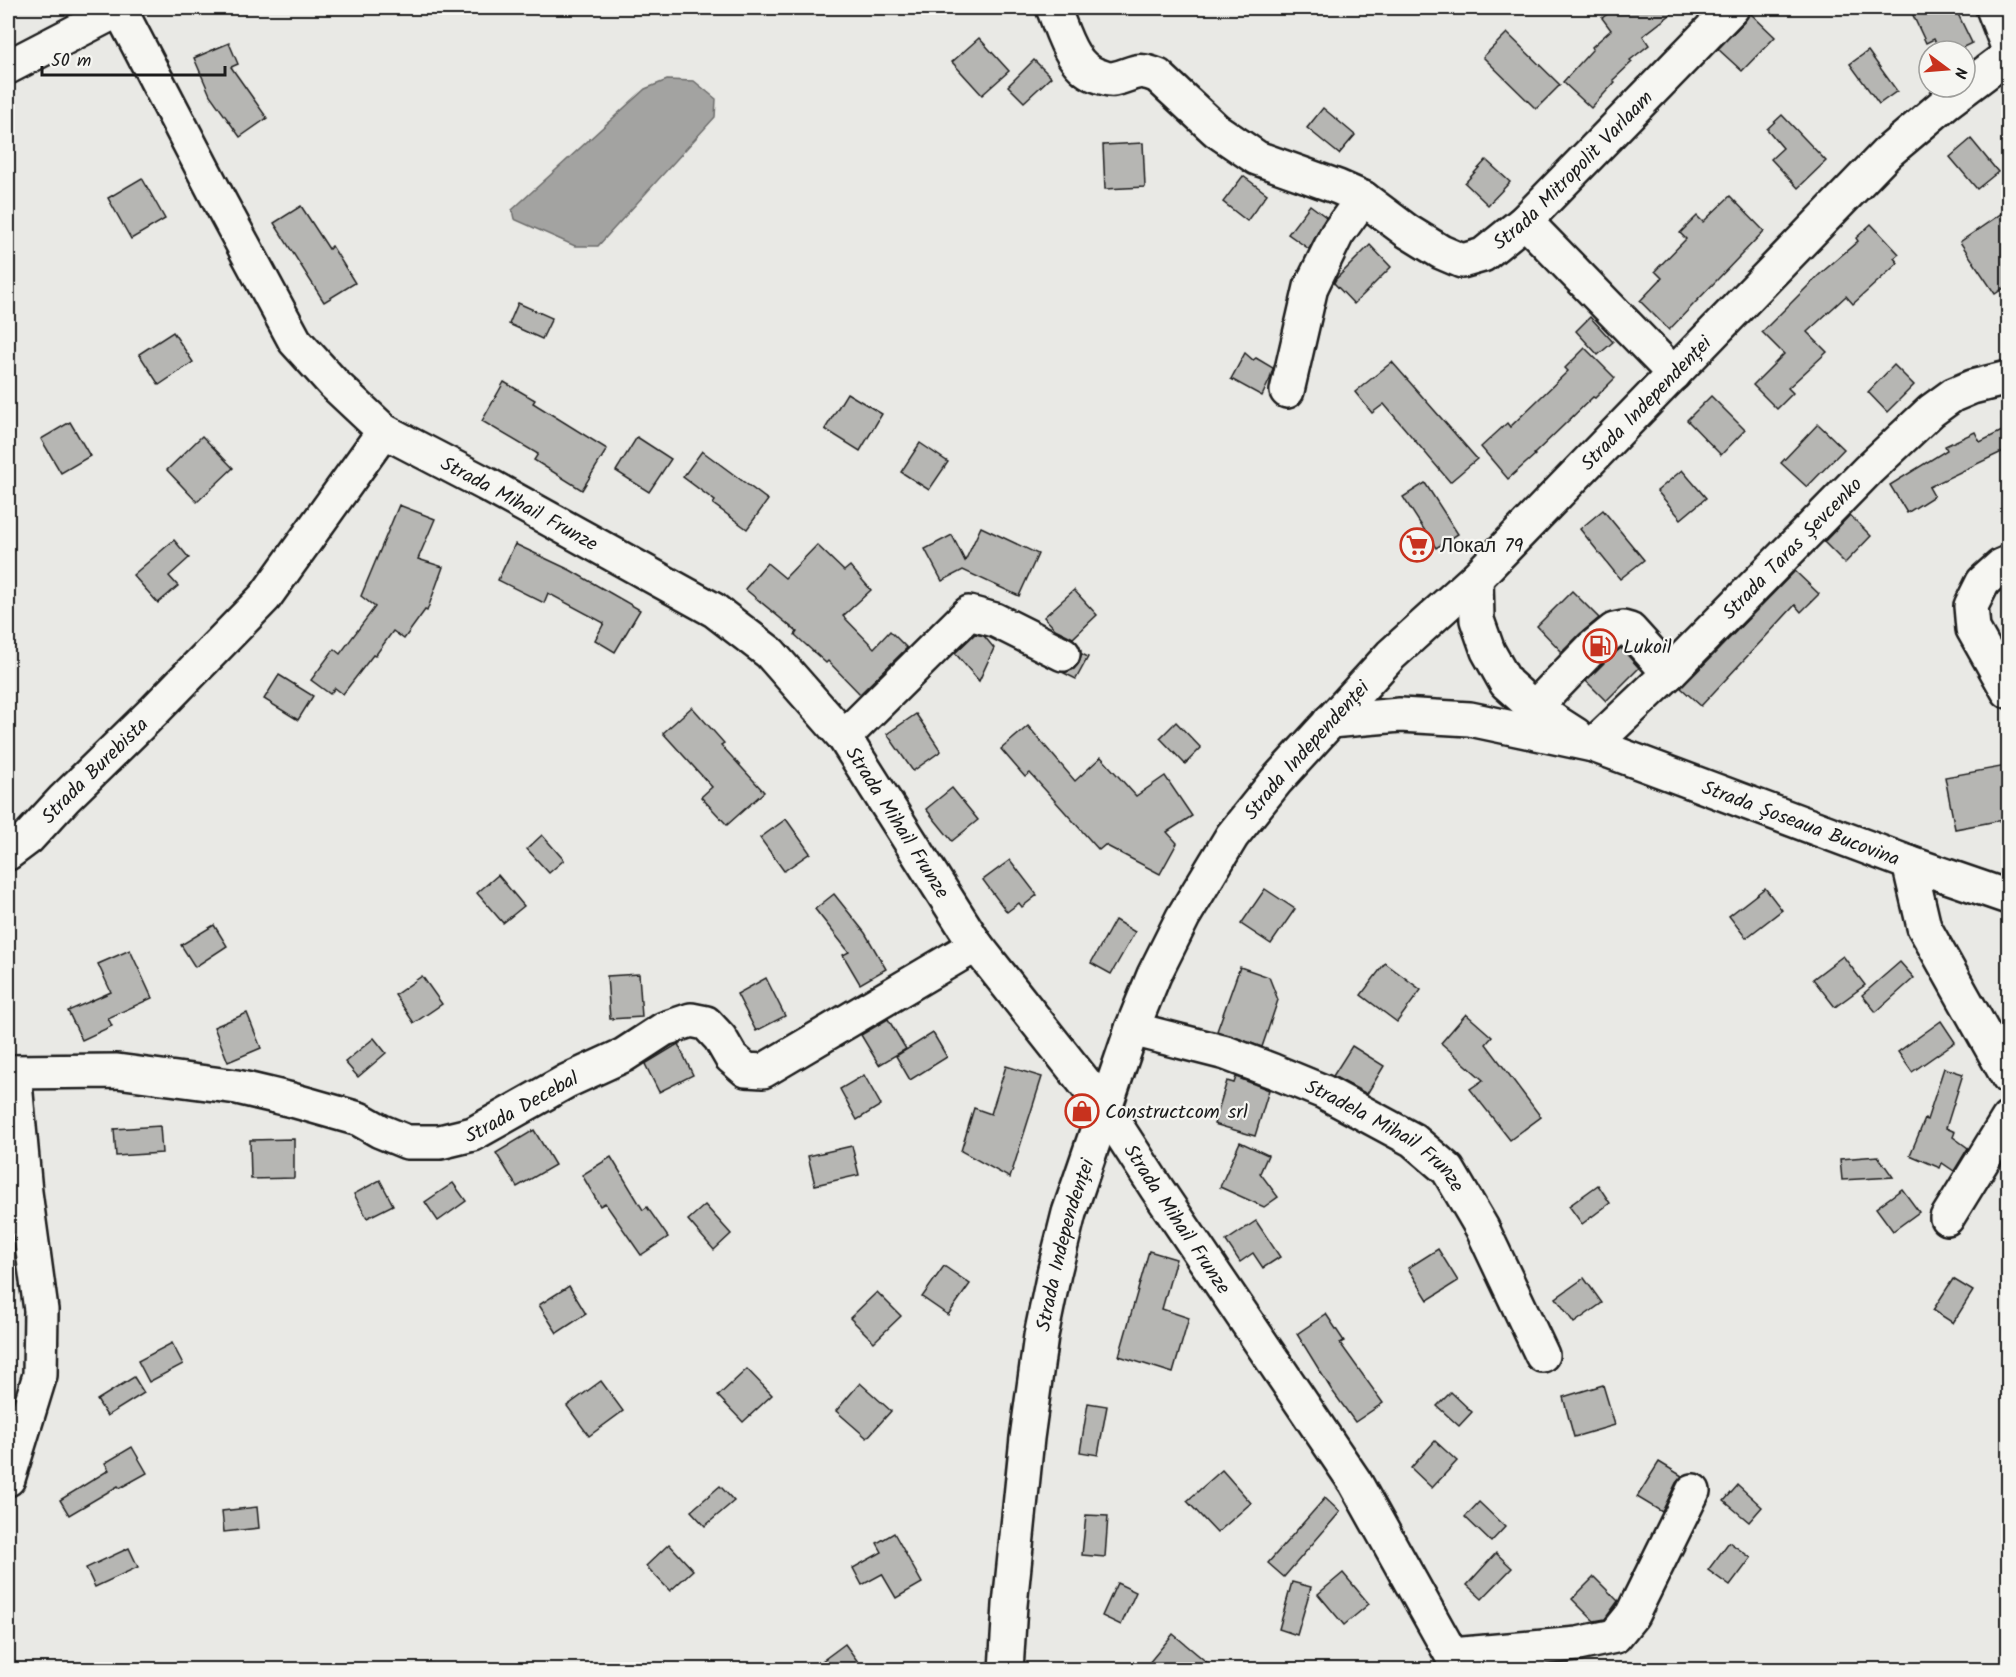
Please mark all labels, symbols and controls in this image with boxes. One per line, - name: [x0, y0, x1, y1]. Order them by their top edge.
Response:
- scale bar: [42, 39, 225, 77]
- north arrow: [1917, 39, 1977, 99]
- text: 50 m: [51, 47, 91, 76]
- text: N: [1947, 64, 1973, 81]
- street label: Strada Mitropolit Varlaam: [1486, 84, 1662, 259]
- street label: Strada Independenței: [1574, 328, 1721, 479]
- street label: Strada Mihail Frunze: [434, 449, 603, 561]
- street label: Strada Taras Șevcenko: [1715, 470, 1871, 628]
- supermarket icon: Локал 79: [1399, 527, 1435, 563]
- place label: Локал 79: [1440, 531, 1523, 563]
- fuel station icon: Lukoil: [1582, 628, 1618, 664]
- place label: Lukoil: [1623, 632, 1672, 664]
- street label: Strada Independenței: [1237, 673, 1379, 828]
- street label: Strada Burebista: [34, 710, 157, 832]
- street label: Strada Mihail Frunze: [836, 740, 957, 906]
- street label: Strada Șoseaua Bucovina: [1697, 773, 1904, 876]
- street label: Strada Decebal: [462, 1064, 584, 1153]
- street label: Stradela Mihail Frunze: [1299, 1072, 1472, 1199]
- shop icon: Constructcom srl: [1064, 1093, 1100, 1129]
- place label: Constructcom srl: [1105, 1097, 1248, 1129]
- street label: Strada Mihail Frunze: [1114, 1138, 1238, 1302]
- street label: Strada Independenței: [1028, 1154, 1105, 1334]

